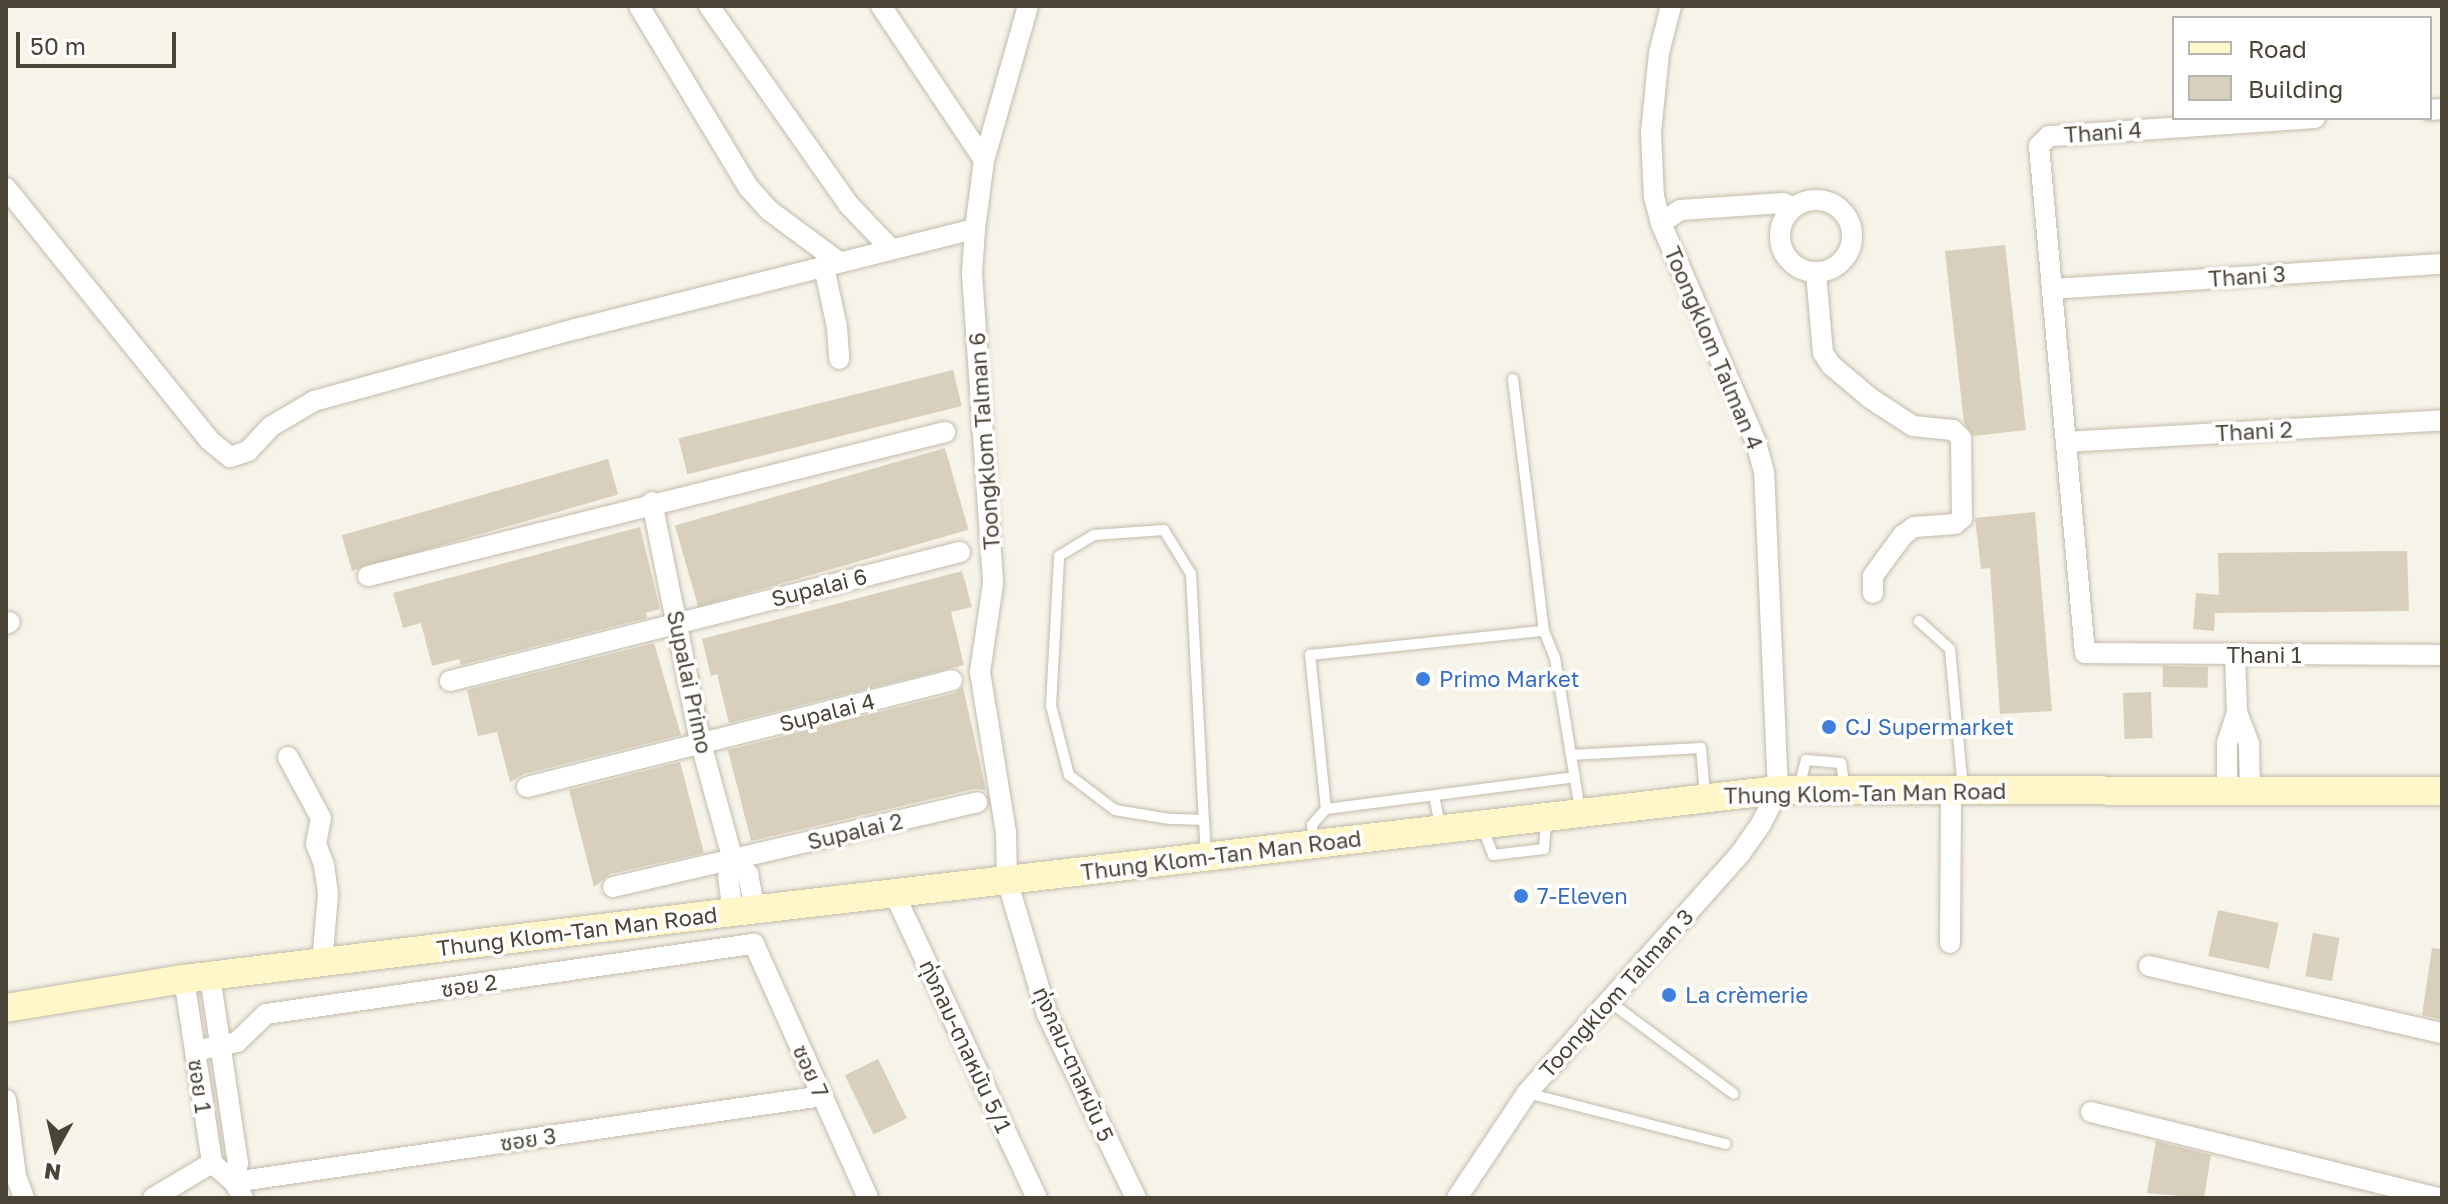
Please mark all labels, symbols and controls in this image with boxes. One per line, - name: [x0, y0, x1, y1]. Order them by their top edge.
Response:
- scale bar: [20, 16, 180, 66]
- legend: [2172, 16, 2432, 120]
- text: 50 m: [30, 31, 86, 60]
- text: Road: [2248, 34, 2307, 63]
- text: Building: [2248, 74, 2343, 103]
- street label: Thani 4: [2063, 116, 2143, 148]
- street label: Toongklom Talman 4: [1659, 242, 1769, 454]
- street label: Thani 3: [2207, 260, 2287, 292]
- street label: Toongklom Talman 6: [963, 331, 1005, 551]
- street label: Thani 2: [2215, 416, 2293, 446]
- street label: Supalai 6: [768, 562, 870, 612]
- street label: Supalai Primo: [662, 608, 718, 756]
- street label: Thani 1: [2226, 642, 2302, 668]
- place label: Primo Market: [1439, 666, 1580, 692]
- marker: Primo Market: [1414, 670, 1432, 688]
- street label: Supalai 4: [776, 687, 878, 737]
- place label: CJ Supermarket: [1845, 714, 2014, 740]
- marker: CJ Supermarket: [1820, 718, 1838, 736]
- street label: Thung Klom-Tan Man Road: [1723, 777, 2007, 809]
- street label: Supalai 2: [805, 807, 905, 855]
- street label: Thung Klom-Tan Man Road: [1079, 825, 1363, 885]
- place label: 7-Eleven: [1537, 883, 1628, 909]
- marker: 7-Eleven: [1512, 887, 1530, 905]
- street label: Thung Klom-Tan Man Road: [435, 901, 719, 961]
- street label: Toongklom Talman 3: [1533, 903, 1699, 1083]
- street label: ทุ่งกลม-ตาลหมัน 5/1: [914, 955, 1018, 1137]
- street label: ซอย 2: [439, 968, 499, 1002]
- place label: La crèmerie: [1685, 982, 1808, 1008]
- street label: ทุ่งกลม-ตาลหมัน 5: [1028, 983, 1120, 1145]
- marker: La crèmerie: [1660, 986, 1678, 1004]
- street label: ซอย 7: [788, 1040, 834, 1102]
- street label: ซอย 1: [183, 1057, 217, 1115]
- north arrow: [16, 1108, 96, 1188]
- street label: ซอย 3: [498, 1122, 558, 1156]
- text: N: [42, 1158, 63, 1187]

